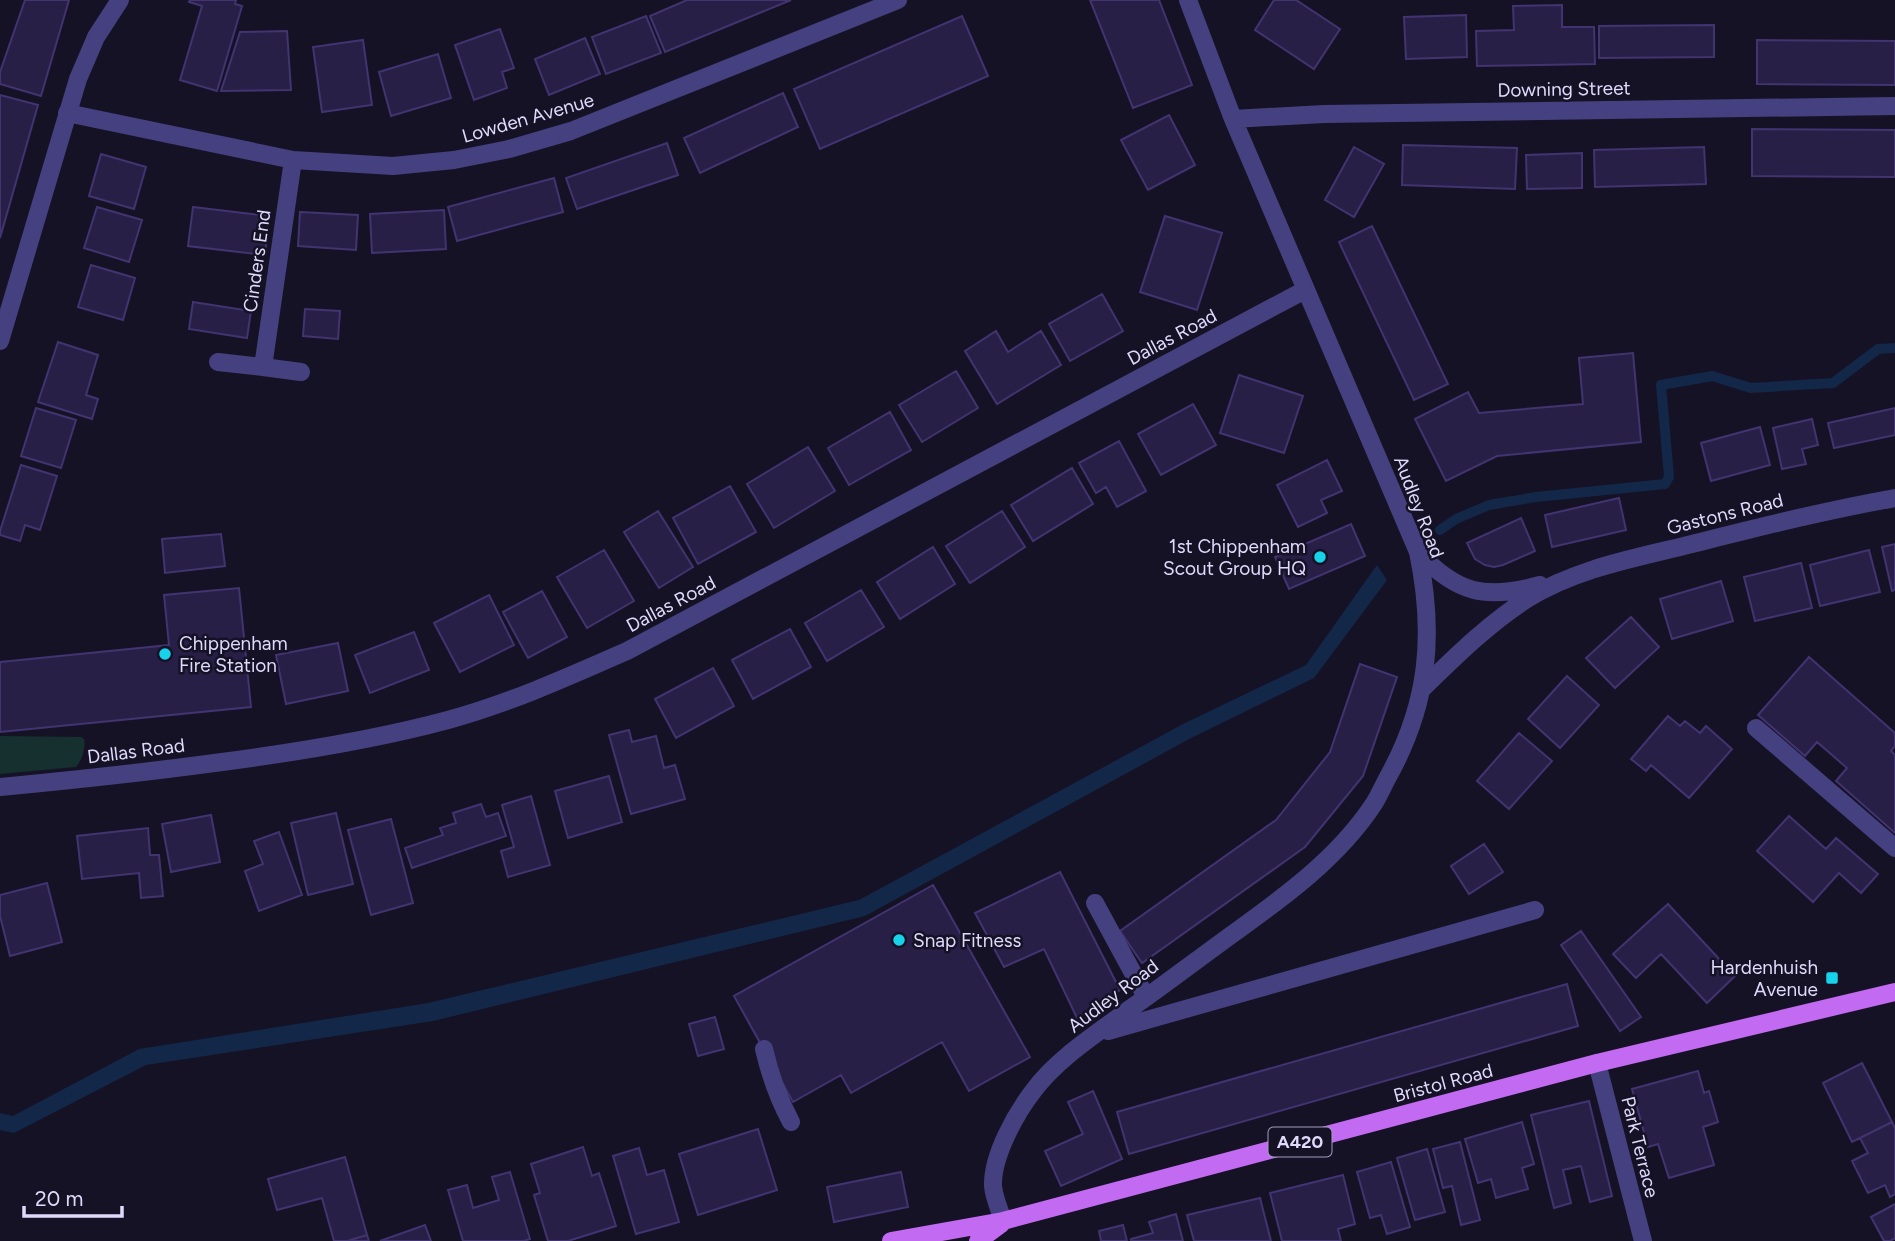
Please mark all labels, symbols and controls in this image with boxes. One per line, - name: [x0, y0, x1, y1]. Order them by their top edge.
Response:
- street label: Downing Street: [1497, 76, 1631, 102]
- street label: Lowden Avenue: [459, 88, 597, 148]
- street label: Cinders End: [238, 208, 276, 314]
- street label: Dallas Road: [1123, 304, 1221, 370]
- street label: Audley Road: [1389, 453, 1449, 561]
- street label: Gastons Road: [1664, 488, 1786, 540]
- place label: 1st Chippenham Scout Group HQ: [1163, 535, 1306, 580]
- marker: 1st Chippenham Scout Group HQ: [1312, 549, 1328, 565]
- street label: Dallas Road: [622, 571, 720, 637]
- place label: Chippenham Fire Station: [179, 632, 288, 677]
- marker: Chippenham Fire Station: [157, 646, 173, 662]
- street label: Dallas Road: [86, 734, 186, 768]
- place label: Snap Fitness: [913, 929, 1022, 952]
- marker: Snap Fitness: [891, 932, 907, 948]
- street label: Audley Road: [1063, 955, 1163, 1037]
- place label: Hardenhuish Avenue: [1710, 956, 1818, 1001]
- marker: Hardenhuish Avenue: [1824, 970, 1840, 986]
- street label: Bristol Road: [1391, 1059, 1495, 1107]
- street label: Park Terrace: [1616, 1094, 1664, 1200]
- road number: A420: [1268, 1128, 1332, 1156]
- scale bar: [24, 1174, 122, 1218]
- text: 20 m: [35, 1186, 83, 1211]

